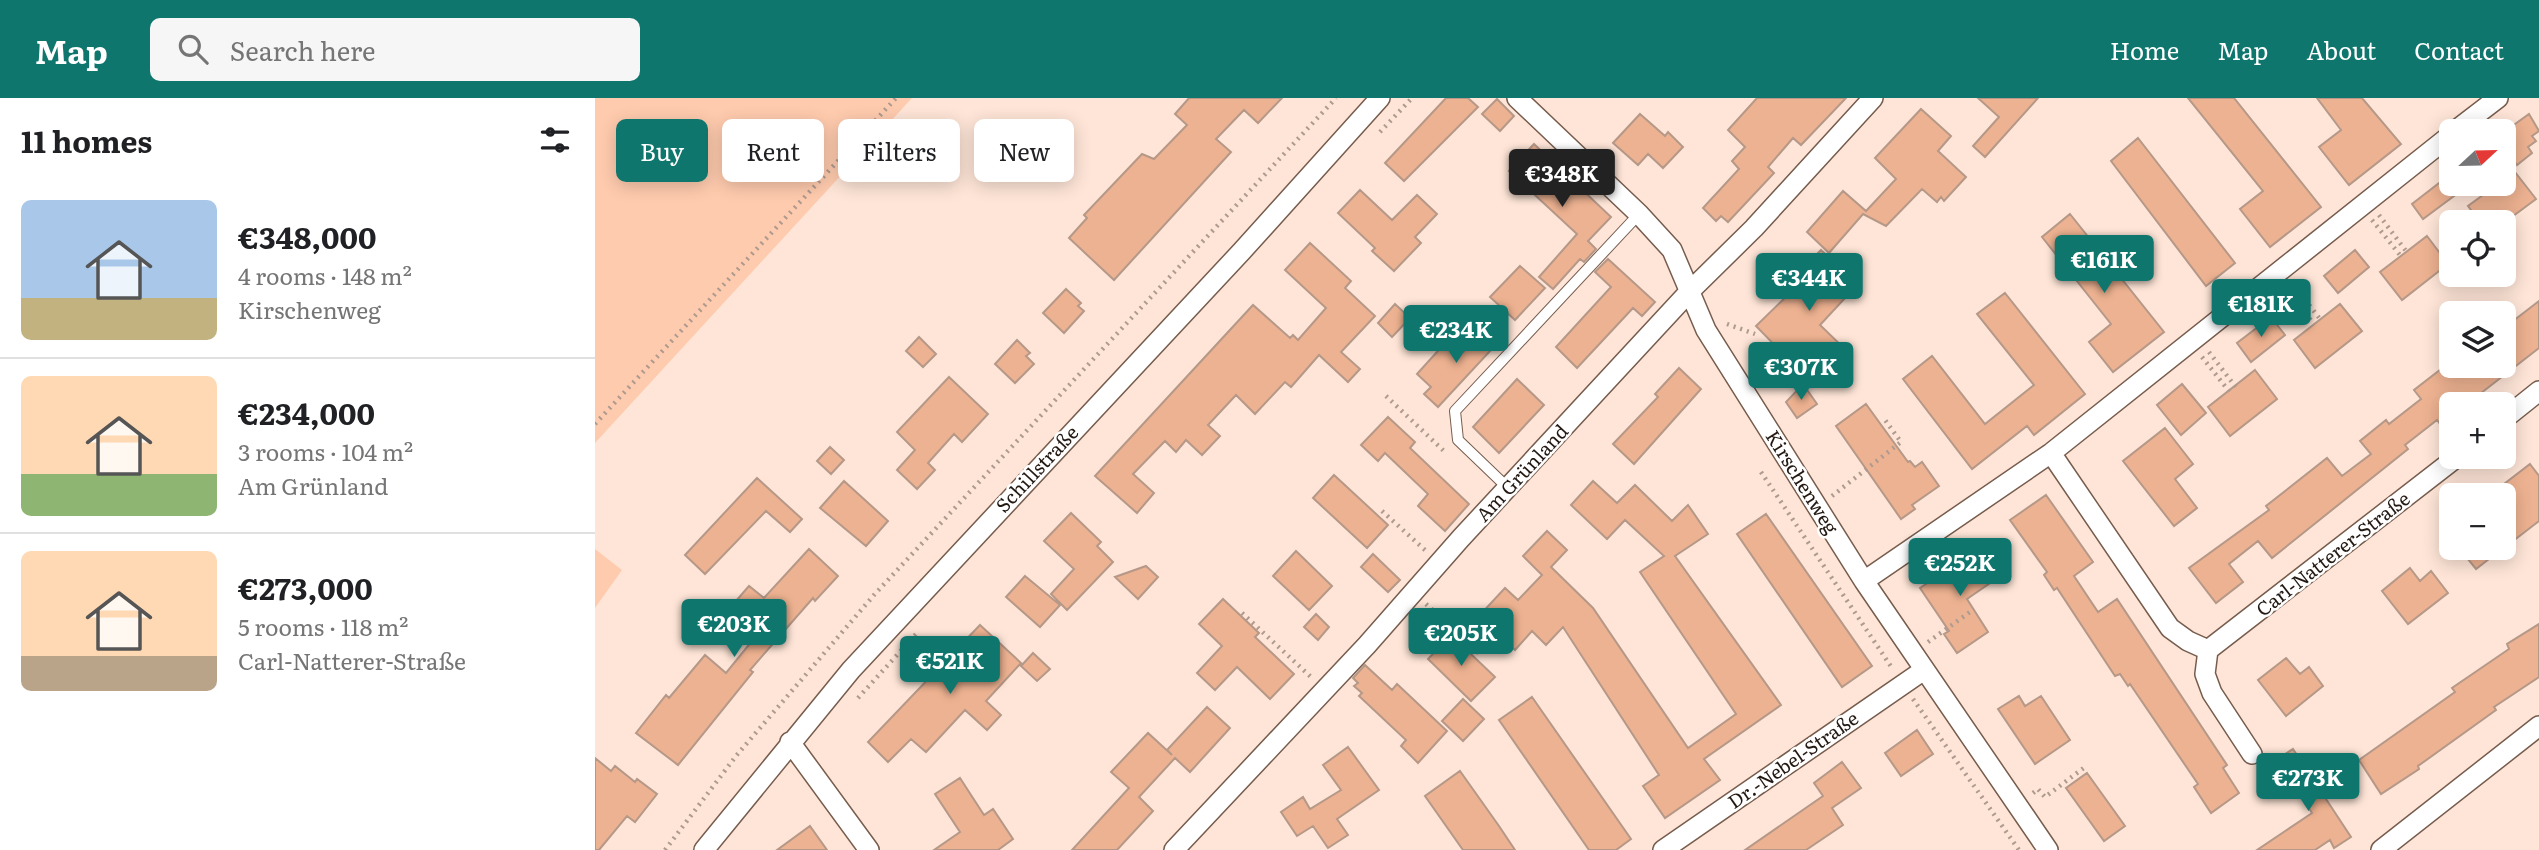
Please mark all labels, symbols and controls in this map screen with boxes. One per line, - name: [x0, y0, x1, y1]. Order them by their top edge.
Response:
- search box: [150, 18, 640, 81]
- text: Map: [35, 25, 108, 74]
- icon: search: [174, 30, 212, 68]
- text: Search here: [230, 30, 376, 69]
- text: Home: [2110, 32, 2179, 67]
- text: Map: [2217, 32, 2268, 67]
- text: About: [2306, 32, 2376, 67]
- text: Contact: [2414, 32, 2504, 67]
- text: 11 homes: [21, 118, 152, 162]
- chip: Buy: [616, 119, 708, 182]
- chip: Rent: [722, 119, 824, 182]
- chip: Filters: [838, 119, 960, 182]
- chip: New: [974, 119, 1074, 182]
- north arrow: [2439, 119, 2517, 196]
- map controls: [2439, 119, 2516, 560]
- icon: filters: [536, 121, 574, 159]
- pin: €348K: [1513, 150, 1611, 209]
- text: €348K: [1525, 155, 1599, 189]
- button: locate: [2439, 210, 2516, 287]
- text: €348,000: [238, 214, 377, 258]
- icon: home: [77, 228, 161, 312]
- pin: €161K: [2055, 236, 2153, 295]
- text: €161K: [2071, 241, 2137, 275]
- pin: €344K: [1760, 254, 1858, 313]
- text: 4 rooms · 148 m²: [238, 258, 412, 292]
- text: €344K: [1772, 259, 1846, 293]
- pin: €181K: [2212, 280, 2310, 339]
- text: €181K: [2228, 285, 2294, 319]
- text: Kirschenweg: [238, 292, 381, 326]
- button: layers: [2439, 301, 2516, 378]
- pin: €234K: [1407, 306, 1505, 365]
- text: €234K: [1419, 311, 1493, 345]
- pin: €307K: [1752, 342, 1850, 402]
- text: €307K: [1764, 348, 1838, 382]
- text: €234,000: [238, 390, 375, 434]
- button: +: [2439, 392, 2516, 469]
- icon: home: [77, 404, 161, 488]
- street label: Am Grünland: [1469, 417, 1574, 527]
- street label: Schillstraße: [989, 418, 1084, 518]
- street label: Kirschenweg: [1760, 424, 1846, 539]
- text: 3 rooms · 104 m²: [238, 434, 413, 468]
- text: Am Grünland: [238, 468, 388, 502]
- button: −: [2439, 483, 2516, 560]
- street label: Carl-Natterer-Straße: [2250, 484, 2415, 622]
- pin: €252K: [1911, 538, 2009, 598]
- text: €252K: [1925, 544, 1995, 578]
- text: €273,000: [238, 565, 373, 609]
- icon: home: [77, 579, 161, 663]
- pin: €203K: [685, 600, 783, 659]
- text: €203K: [698, 605, 771, 639]
- pin: €205K: [1412, 608, 1510, 668]
- text: 5 rooms · 118 m²: [238, 609, 408, 643]
- text: €205K: [1425, 614, 1497, 648]
- pin: €521K: [901, 636, 999, 696]
- text: €521K: [916, 642, 984, 676]
- text: Carl-Natterer-Straße: [238, 643, 466, 677]
- street label: Dr.-Nebel-Straße: [1721, 704, 1864, 815]
- pin: €273K: [2259, 754, 2357, 813]
- text: €273K: [2272, 759, 2344, 793]

